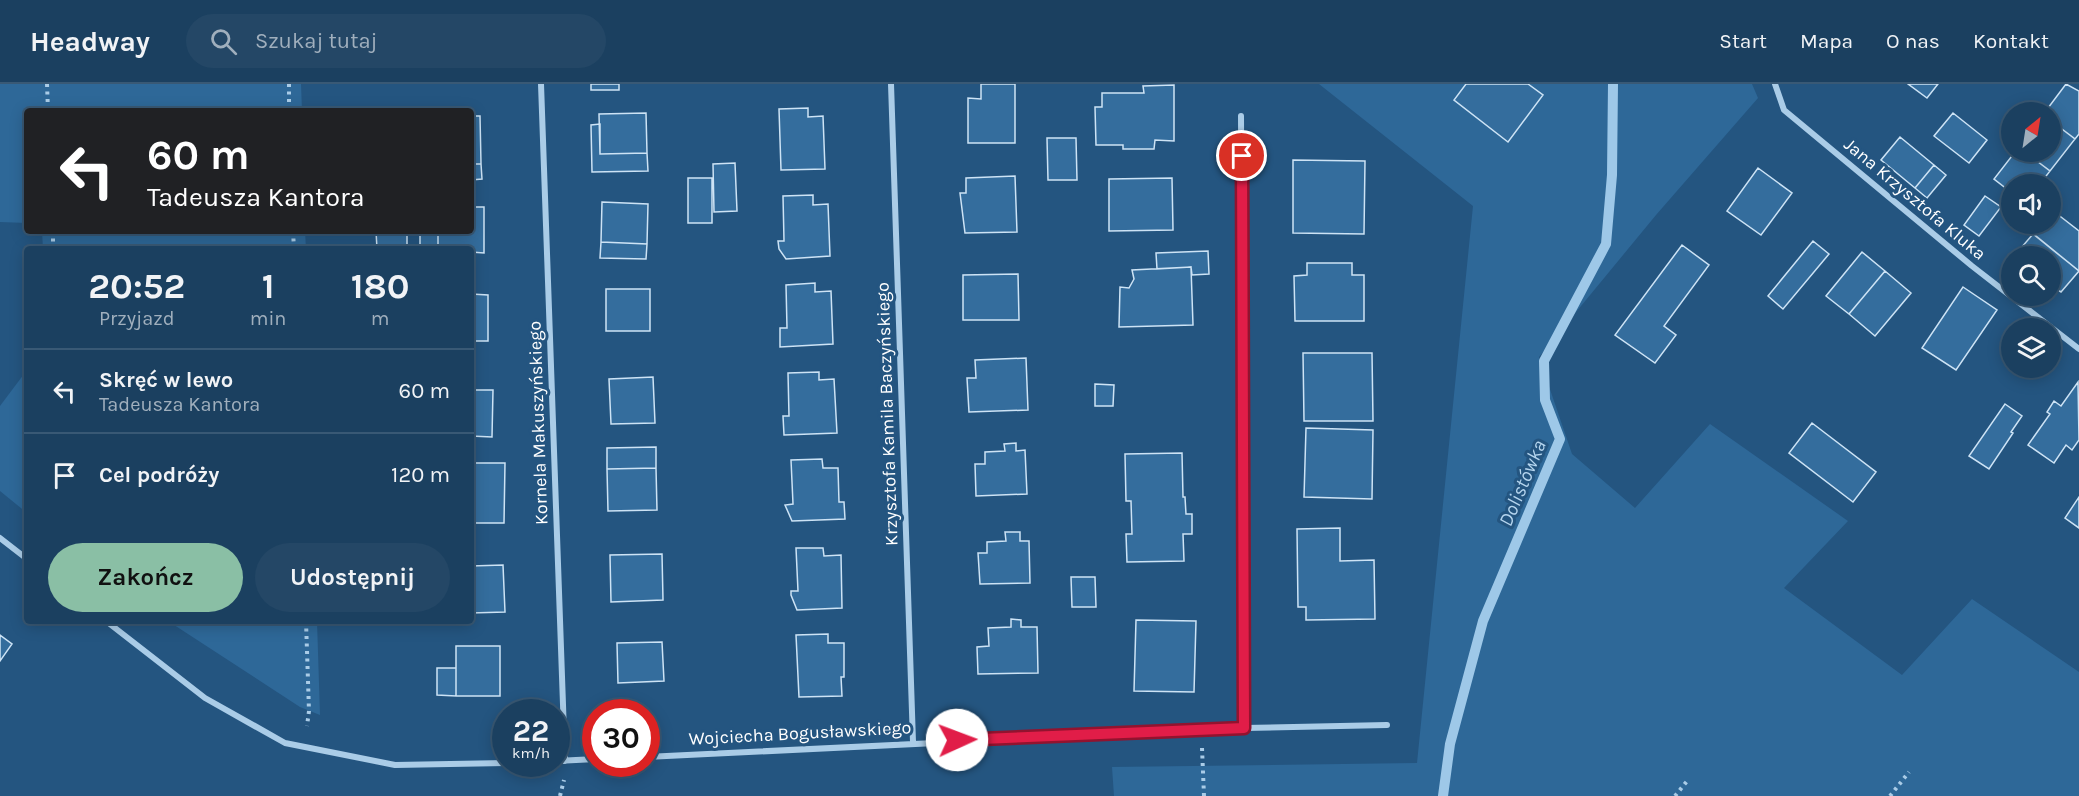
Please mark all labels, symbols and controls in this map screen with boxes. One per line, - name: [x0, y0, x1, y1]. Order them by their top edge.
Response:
- search box: [186, 14, 606, 68]
- text: Headway: [30, 25, 150, 58]
- icon: search: [207, 25, 240, 58]
- text: Szukaj tutaj: [255, 28, 377, 54]
- text: Start: [1719, 29, 1767, 53]
- text: Mapa: [1800, 29, 1853, 53]
- text: O nas: [1886, 29, 1940, 53]
- text: Kontakt: [1973, 29, 2049, 53]
- north arrow: [2001, 102, 2061, 162]
- map controls: [2001, 102, 2061, 378]
- text: 60 m: [147, 130, 250, 180]
- pin: [1216, 130, 1267, 181]
- icon: left: [48, 132, 126, 210]
- street label: Jana Krzysztofa Kluka: [1840, 133, 1990, 265]
- icon: arrive: [1225, 139, 1258, 172]
- button: sound: [2001, 174, 2061, 234]
- text: Tadeusza Kantora: [147, 181, 365, 213]
- button: search: [2001, 246, 2061, 306]
- text: 20:52: [88, 265, 185, 307]
- text: 1: [262, 265, 274, 307]
- text: 180: [351, 265, 410, 307]
- street label: Krzysztofa Kamila Baczyńskiego: [871, 282, 903, 546]
- text: Przyjazd: [99, 307, 175, 330]
- text: min: [250, 307, 286, 330]
- text: m: [371, 307, 390, 330]
- button: layers: [2001, 318, 2061, 378]
- street label: Kornela Makuszyńskiego: [523, 321, 553, 525]
- text: Skręć w lewo: [99, 367, 233, 393]
- icon: left: [48, 375, 81, 408]
- text: 60 m: [399, 378, 450, 404]
- text: Tadeusza Kantora: [99, 393, 260, 416]
- water label: Dolistówka: [1494, 437, 1551, 530]
- icon: arrive: [48, 459, 81, 492]
- text: Cel podróży: [99, 462, 219, 488]
- text: 120 m: [391, 462, 450, 488]
- button: Zakończ: [48, 543, 243, 612]
- button: Udostępnij: [255, 543, 450, 612]
- speed limit sign: 30: [582, 699, 660, 777]
- position arrow: [925, 708, 989, 772]
- text: 22: [513, 713, 549, 749]
- street label: Wojciecha Bogusławskiego: [688, 716, 912, 750]
- text: km/h: [512, 744, 550, 762]

